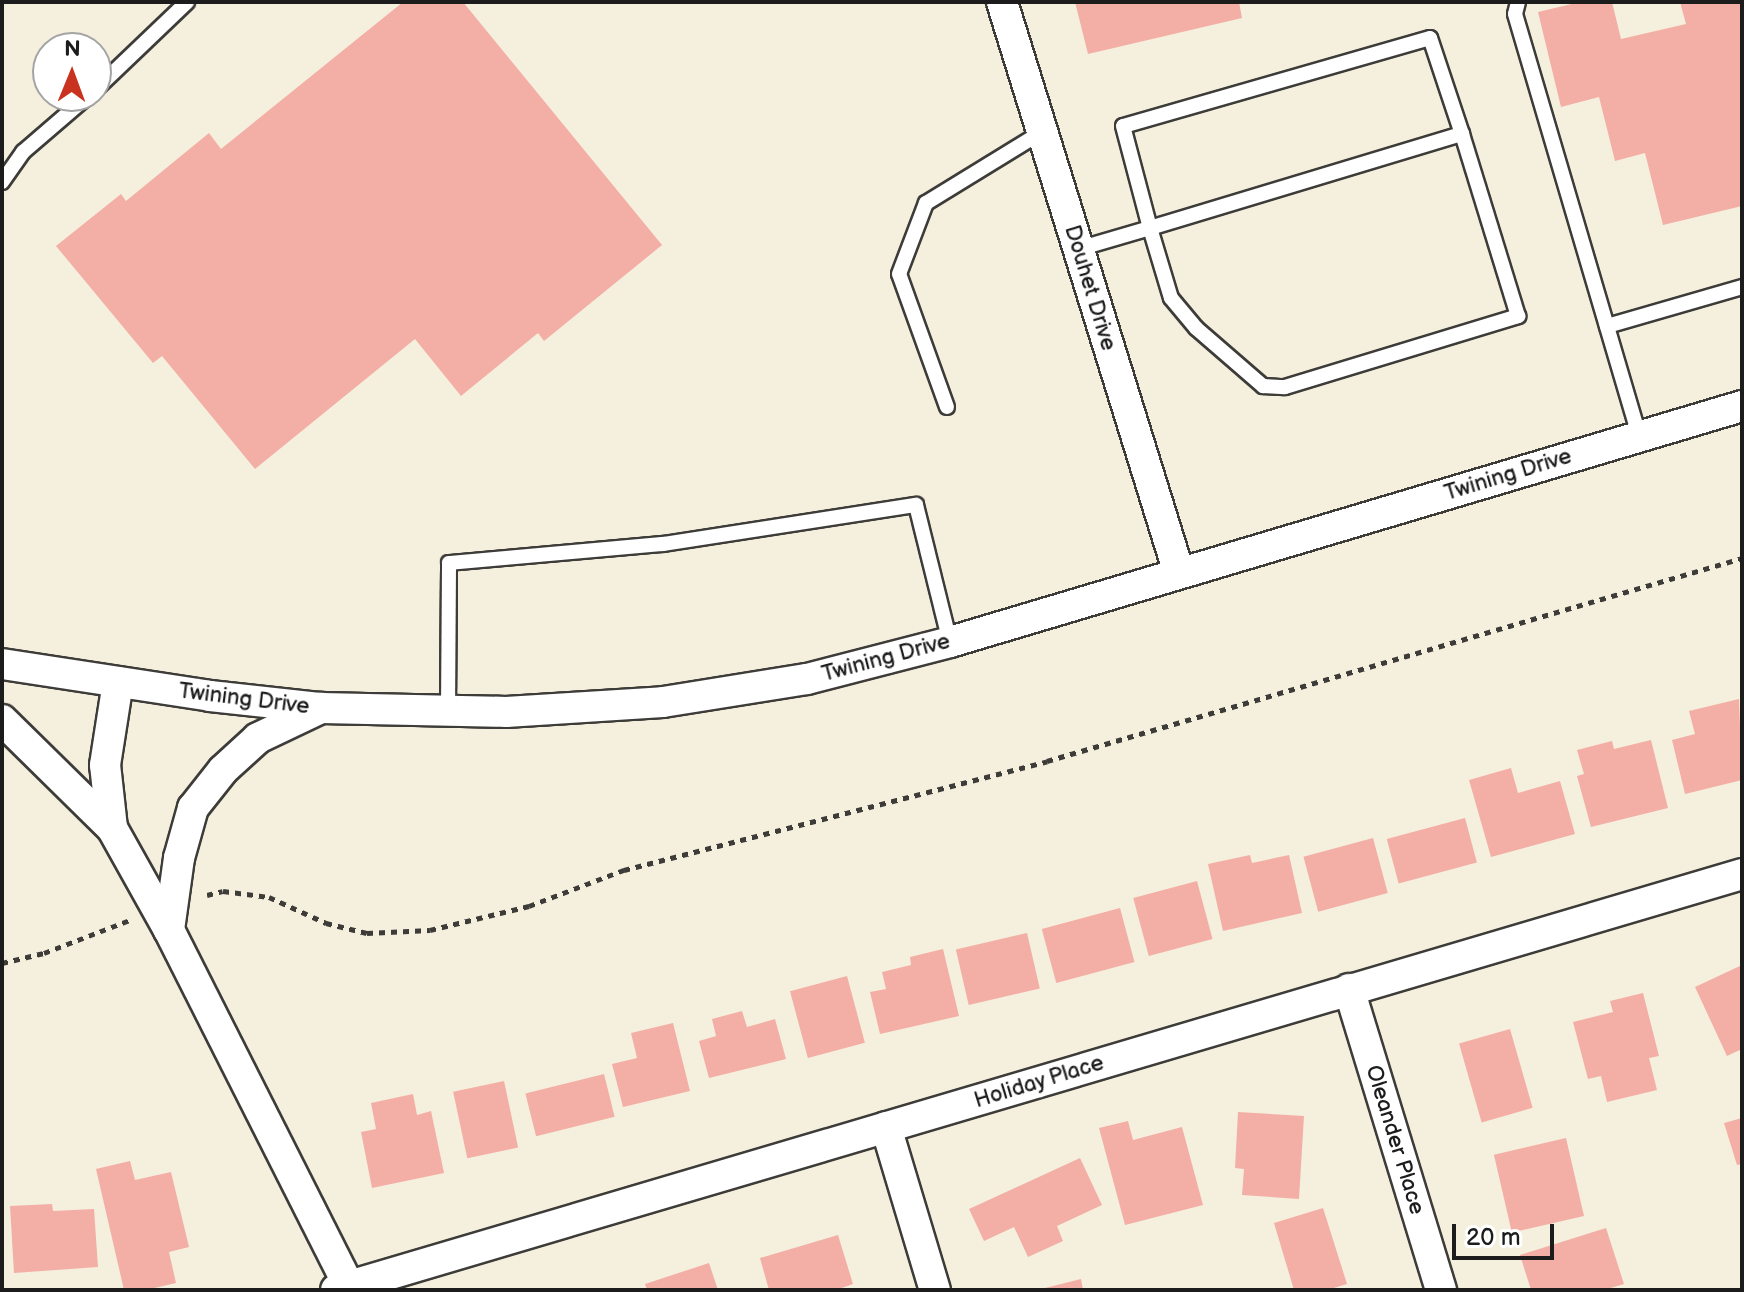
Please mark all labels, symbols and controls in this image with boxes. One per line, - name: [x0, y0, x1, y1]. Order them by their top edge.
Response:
- north arrow: [32, 32, 112, 112]
- text: N: [64, 36, 81, 63]
- street label: Douhet Drive: [1058, 222, 1122, 354]
- street label: Twining Drive: [1441, 443, 1575, 507]
- street label: Twining Drive: [819, 628, 953, 688]
- street label: Twining Drive: [177, 678, 311, 720]
- street label: Holiday Place: [970, 1050, 1108, 1114]
- street label: Oleander Place: [1360, 1062, 1430, 1218]
- scale bar: [1456, 1208, 1558, 1258]
- text: 20 m: [1466, 1223, 1521, 1252]

